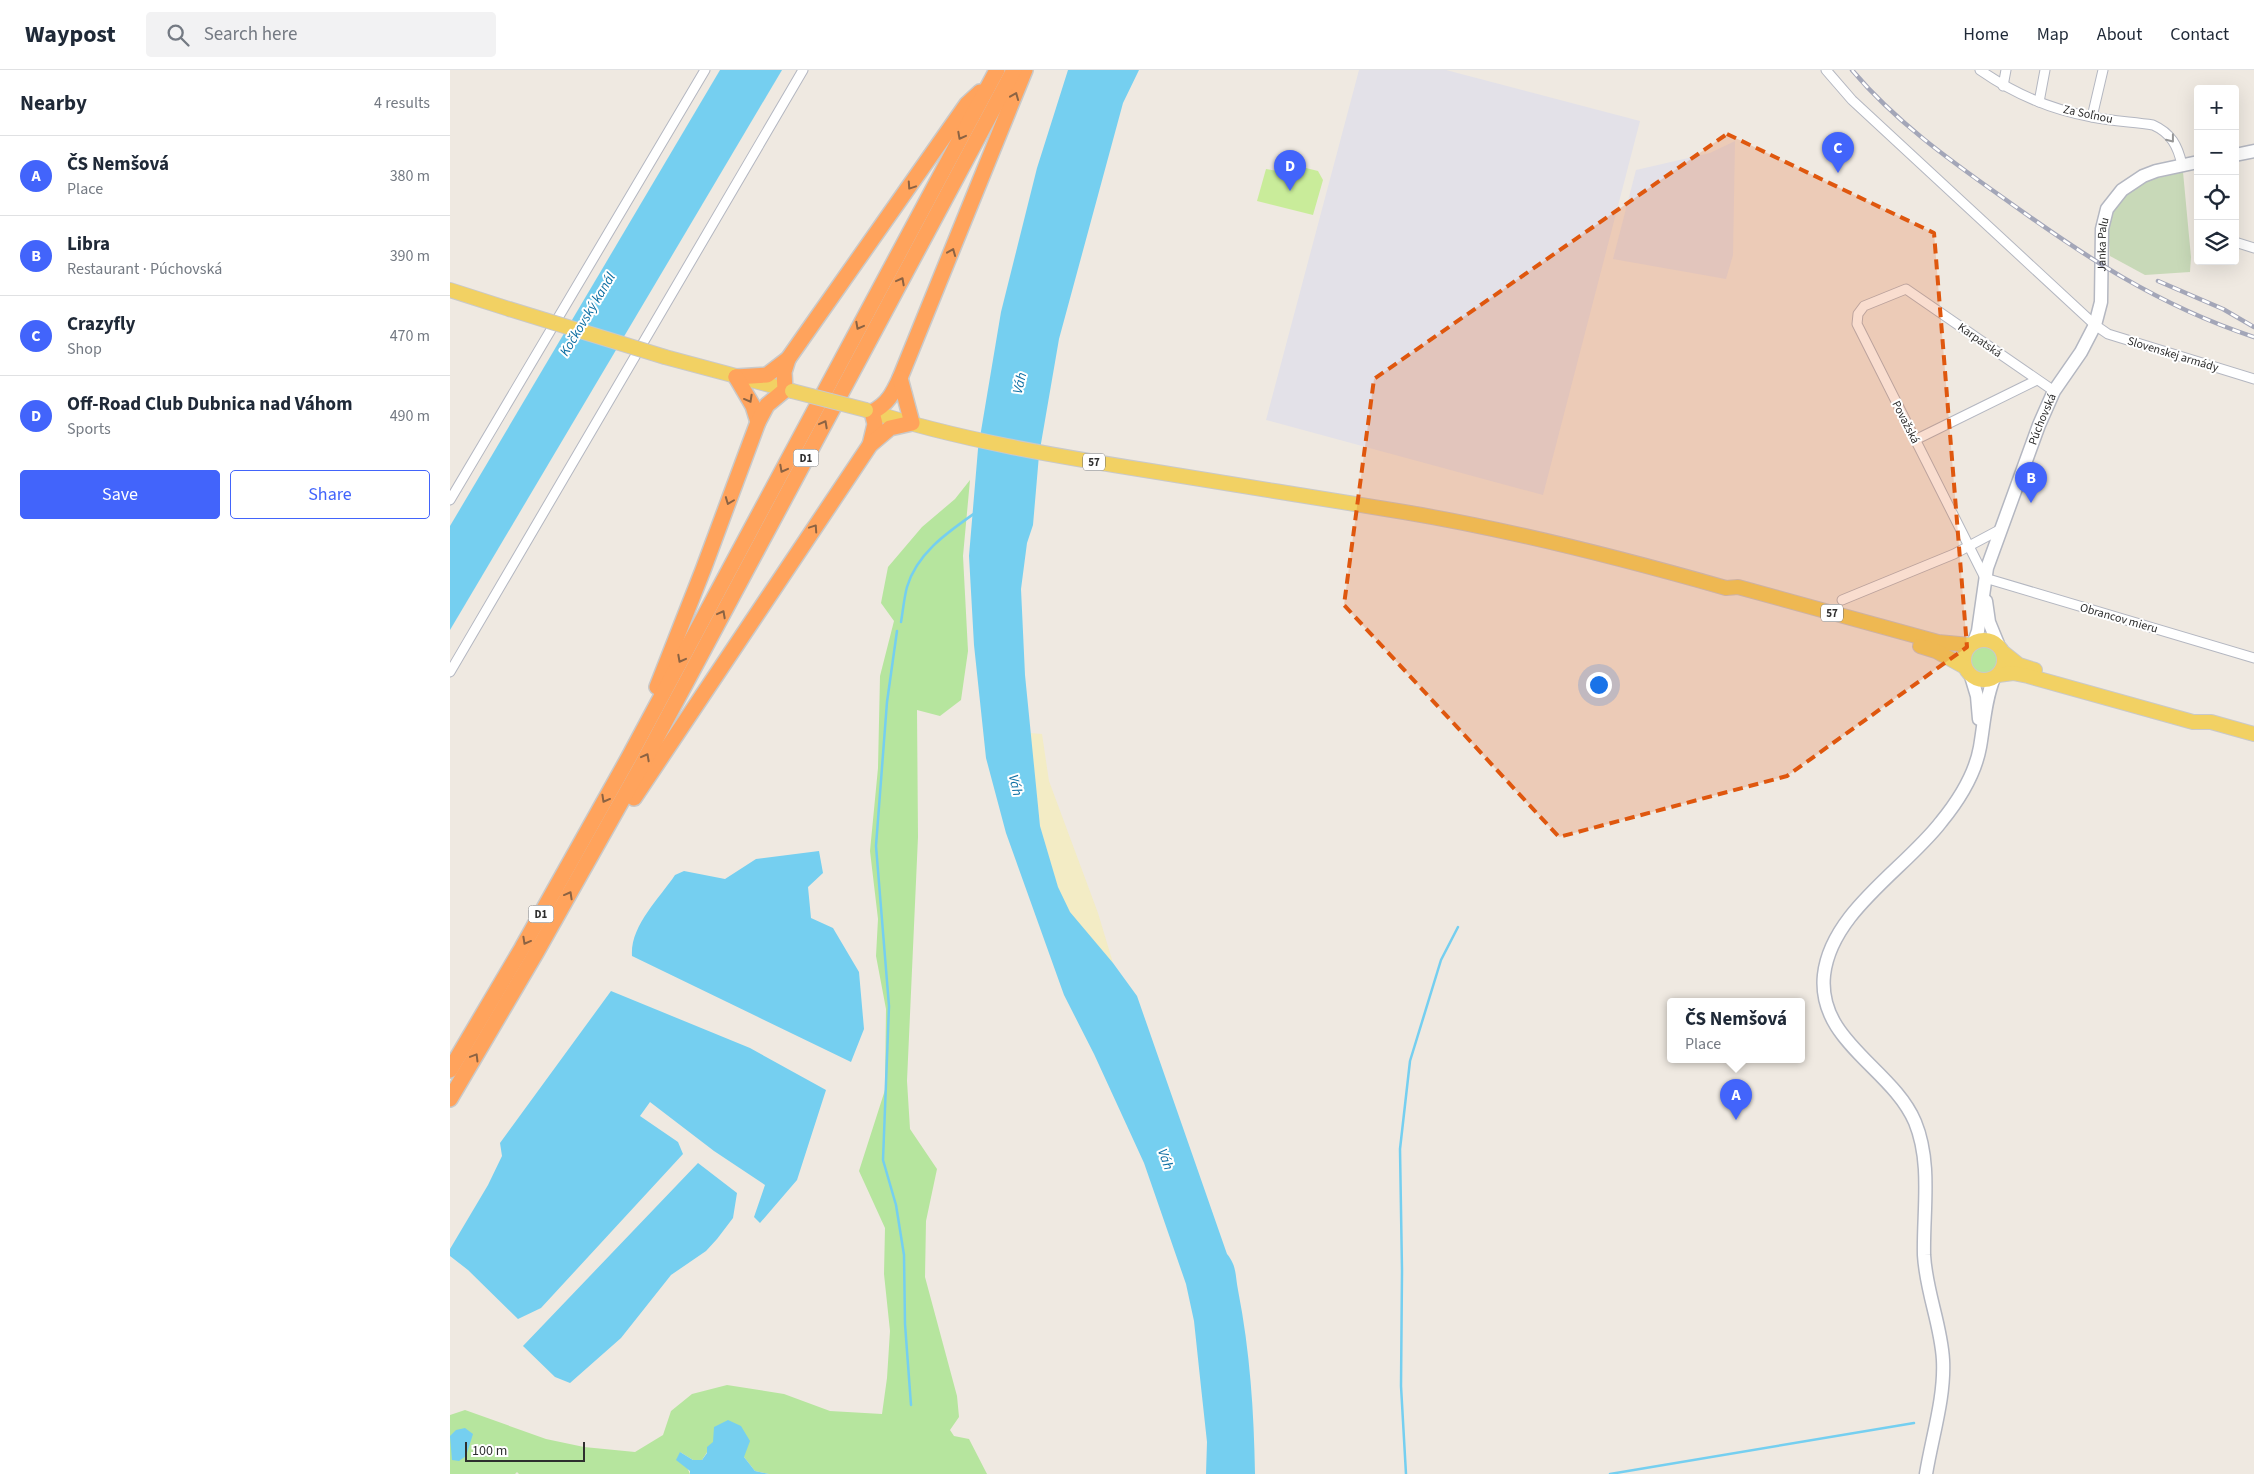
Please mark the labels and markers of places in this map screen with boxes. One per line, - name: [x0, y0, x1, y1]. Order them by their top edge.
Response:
- pin: C: [1822, 132, 1854, 173]
- pin: D: [1274, 150, 1306, 191]
- pin: B: [2015, 462, 2047, 503]
- pin: A: [1720, 1079, 1752, 1120]

